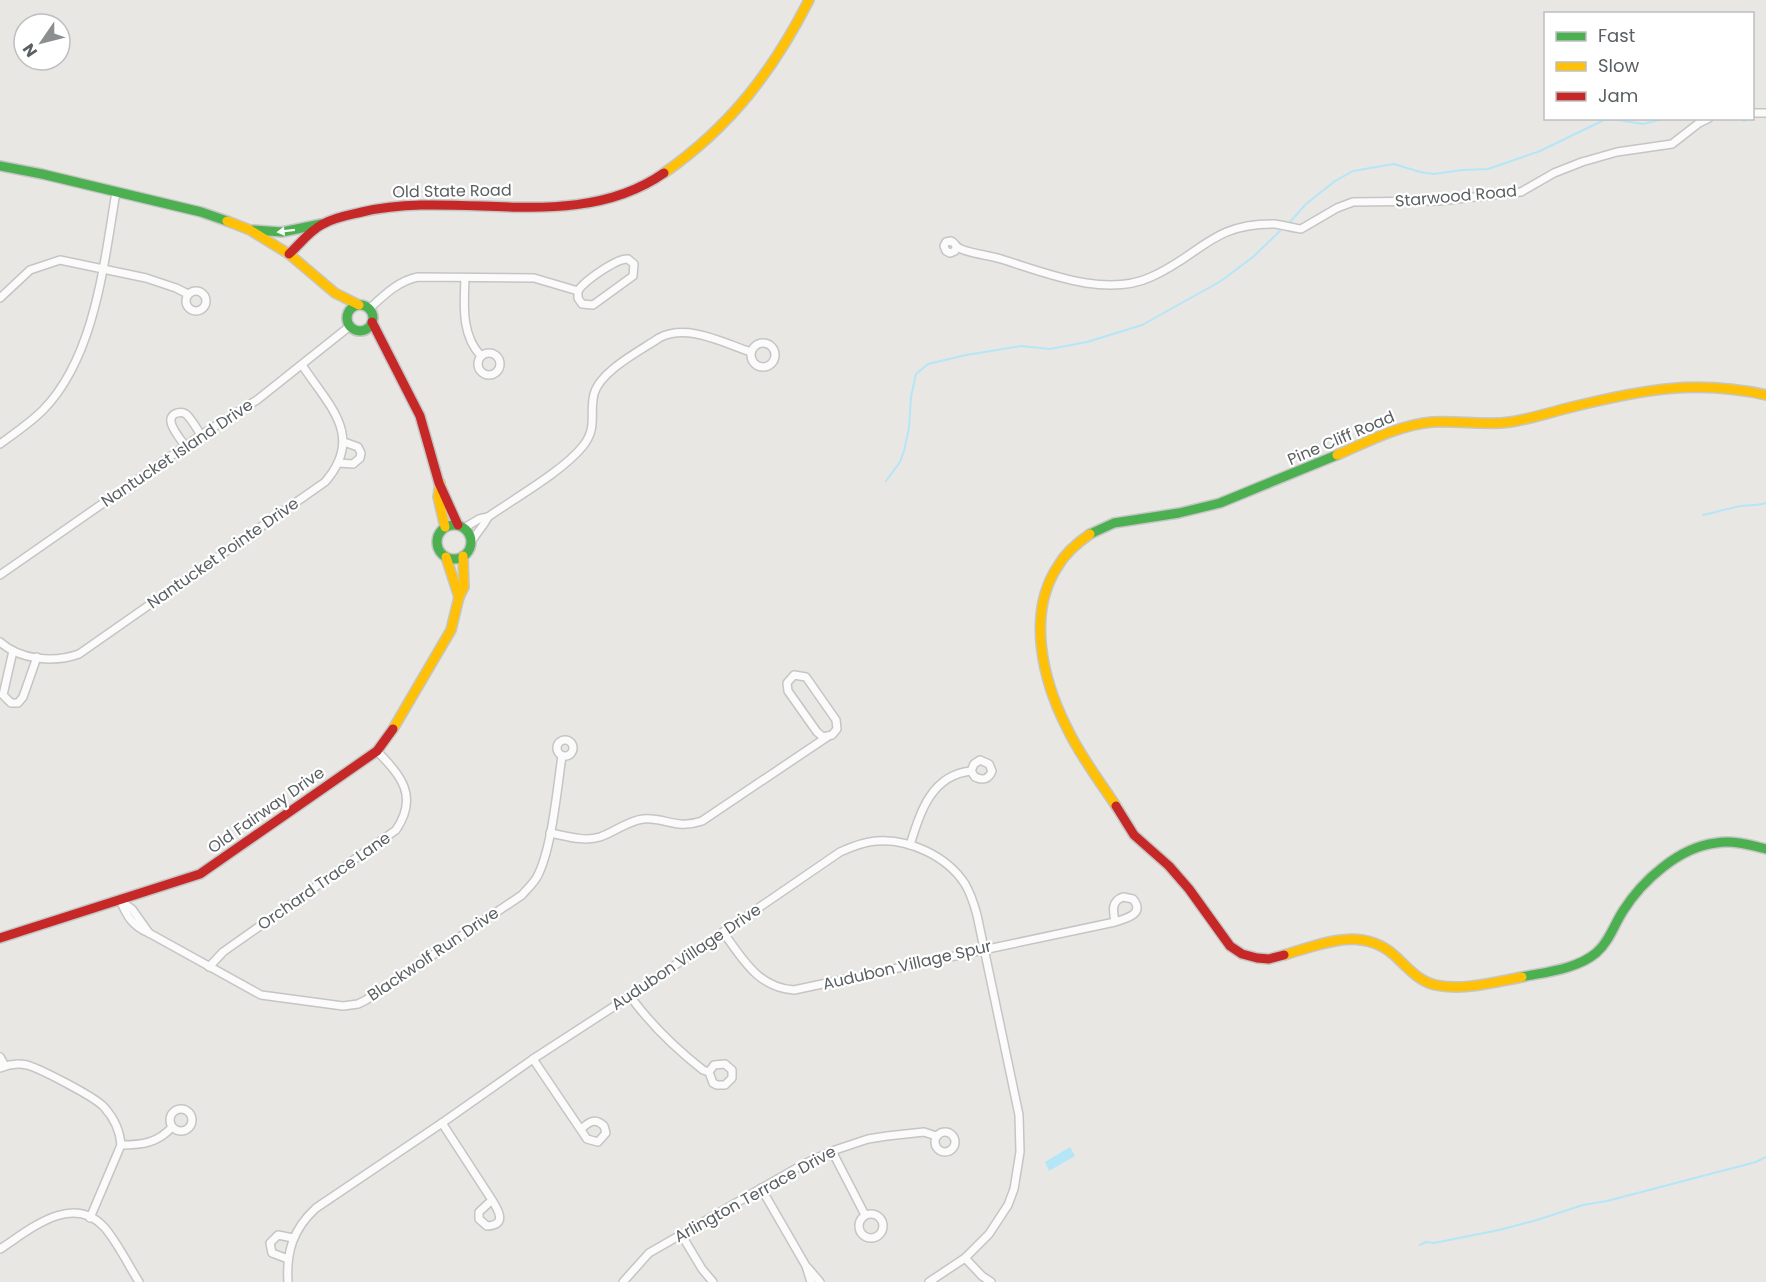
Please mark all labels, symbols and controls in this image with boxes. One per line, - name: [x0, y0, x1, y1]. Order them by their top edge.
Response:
- north arrow: [12, 12, 72, 72]
- legend: [1544, 12, 1754, 120]
- text: Fast: [1598, 23, 1635, 48]
- text: N: [17, 39, 43, 62]
- text: Slow: [1598, 53, 1640, 78]
- text: Jam: [1598, 83, 1638, 108]
- street label: Old State Road: [392, 178, 512, 204]
- street label: Starwood Road: [1394, 179, 1518, 213]
- one-way arrow: [276, 226, 295, 236]
- street label: Nantucket Island Drive: [96, 393, 258, 513]
- street label: Pine Cliff Road: [1284, 405, 1398, 471]
- street label: Nantucket Pointe Drive: [143, 492, 303, 614]
- street label: Old Fairway Drive: [203, 761, 329, 859]
- street label: Orchard Trace Lane: [253, 826, 395, 936]
- street label: Audubon Village Drive: [607, 898, 766, 1016]
- street label: Blackwolf Run Drive: [363, 901, 503, 1007]
- street label: Audubon Village Spur: [820, 934, 994, 996]
- street label: Arlington Terrace Drive: [670, 1140, 840, 1248]

